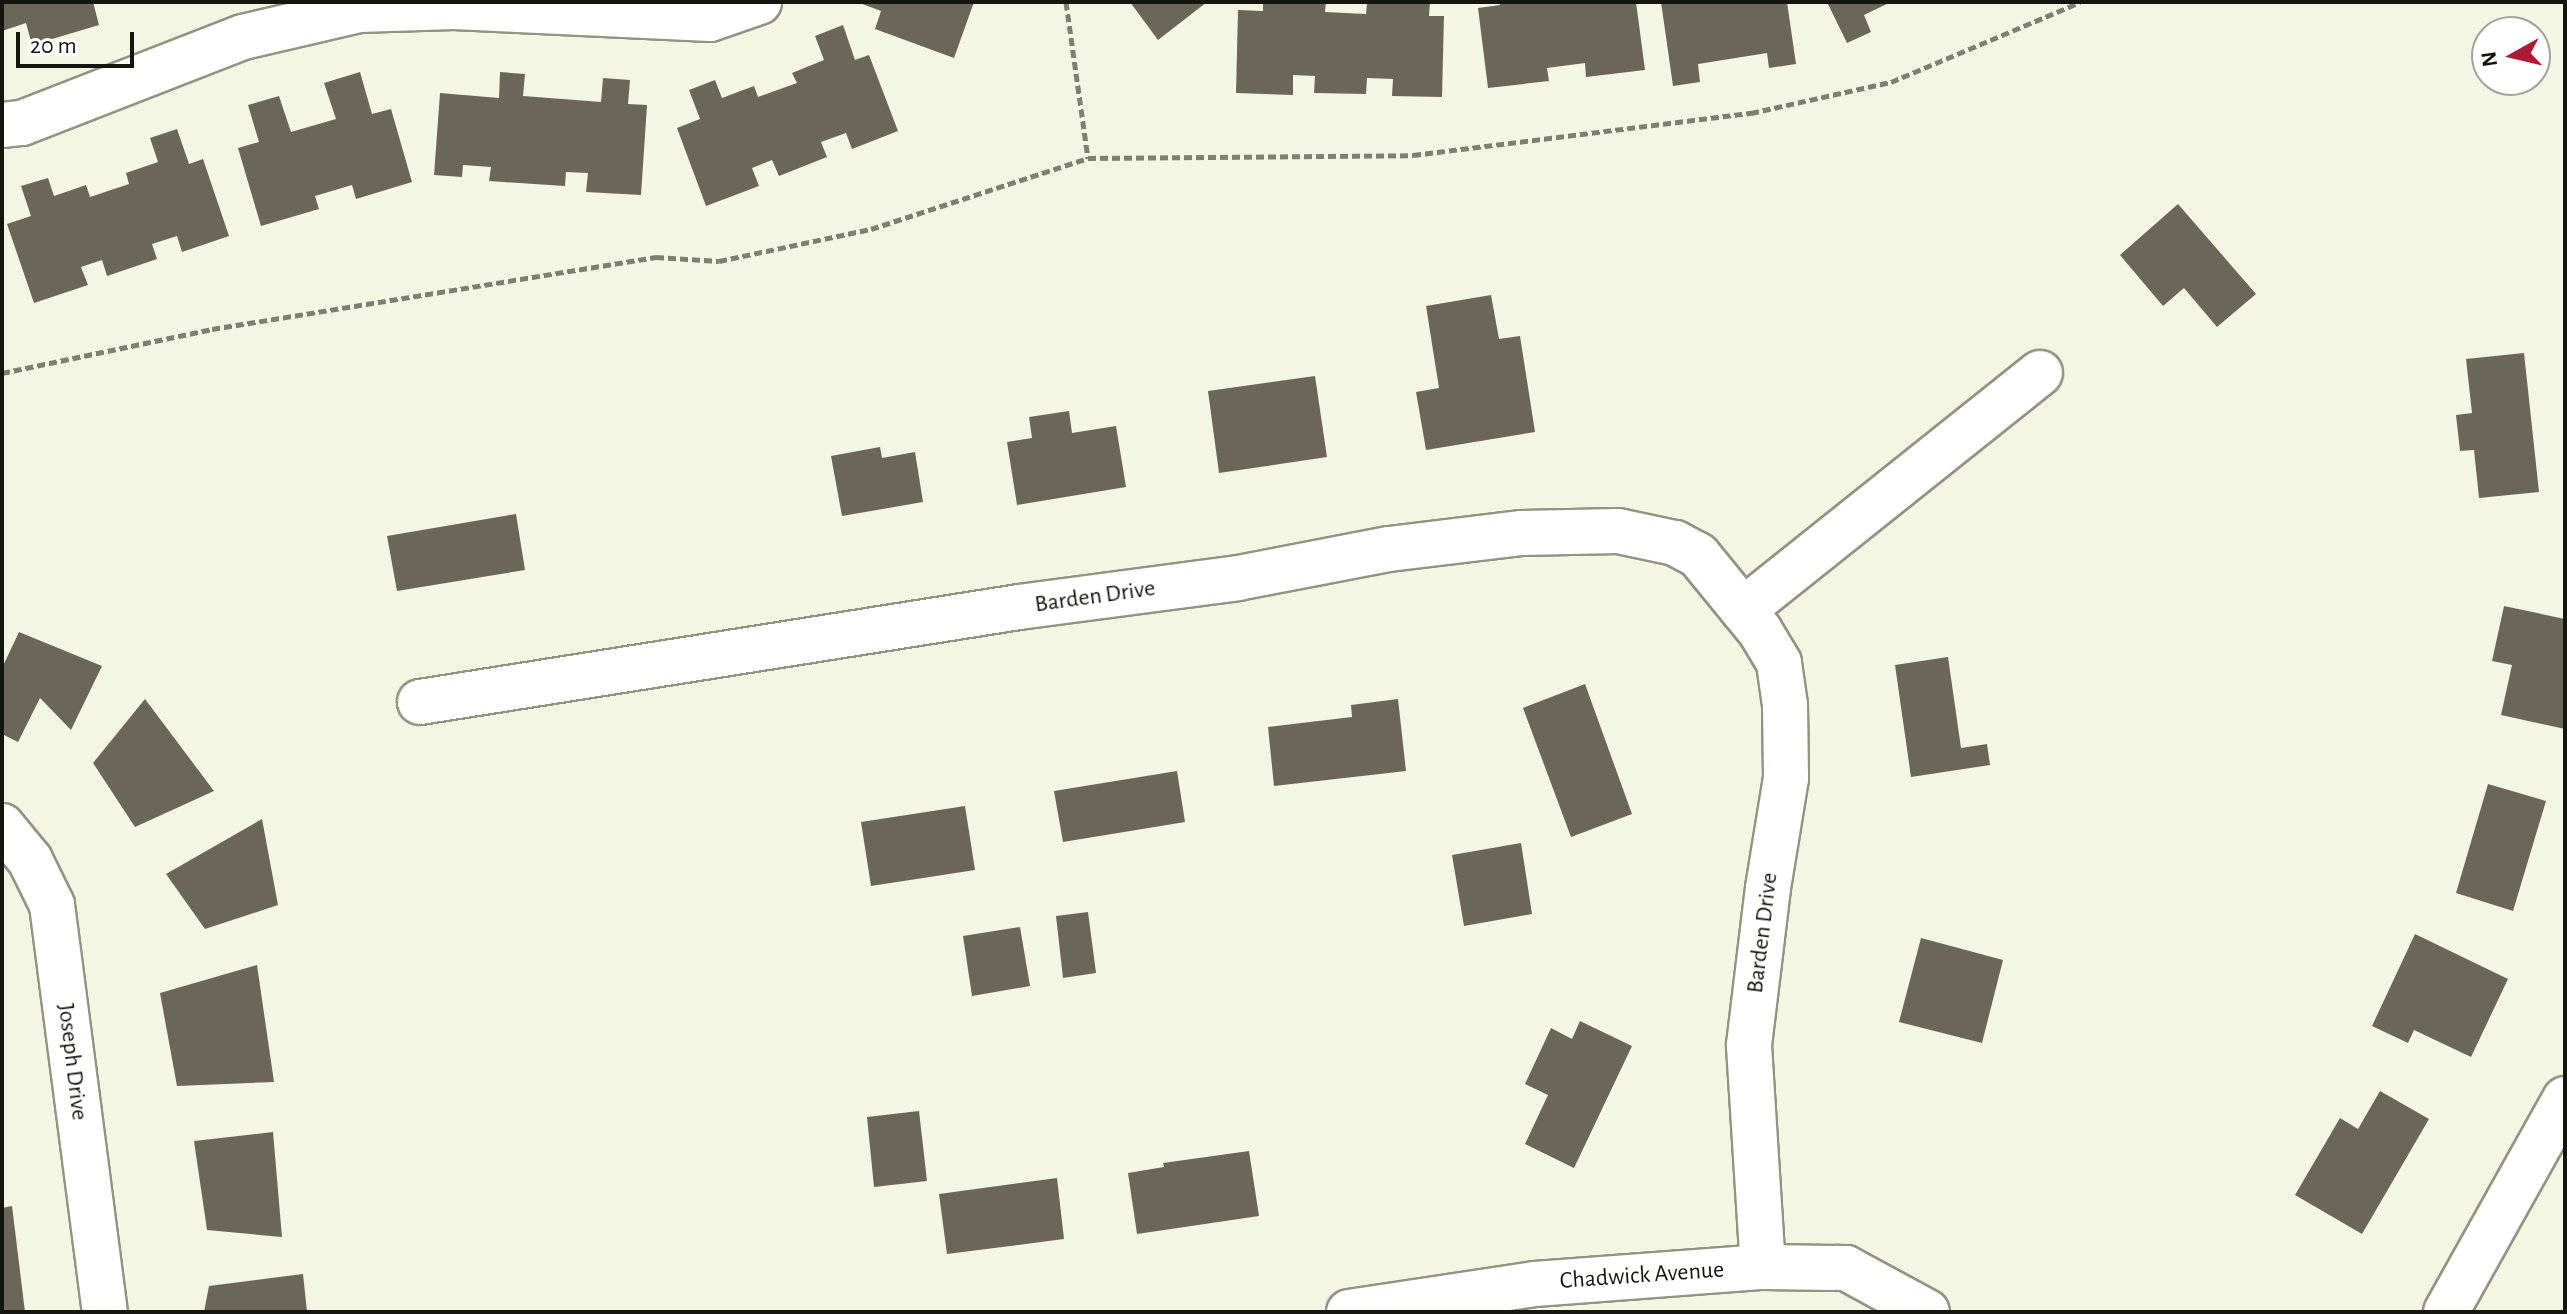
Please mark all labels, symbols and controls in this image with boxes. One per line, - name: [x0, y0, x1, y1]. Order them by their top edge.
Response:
- scale bar: [20, 16, 138, 66]
- north arrow: [2471, 16, 2551, 96]
- text: 20 m: [30, 34, 77, 58]
- text: N: [2477, 50, 2501, 68]
- street label: Barden Drive: [1033, 574, 1157, 620]
- street label: Barden Drive: [1741, 871, 1785, 995]
- street label: Joseph Drive: [51, 1002, 93, 1122]
- street label: Chadwick Avenue: [1559, 1256, 1725, 1296]

